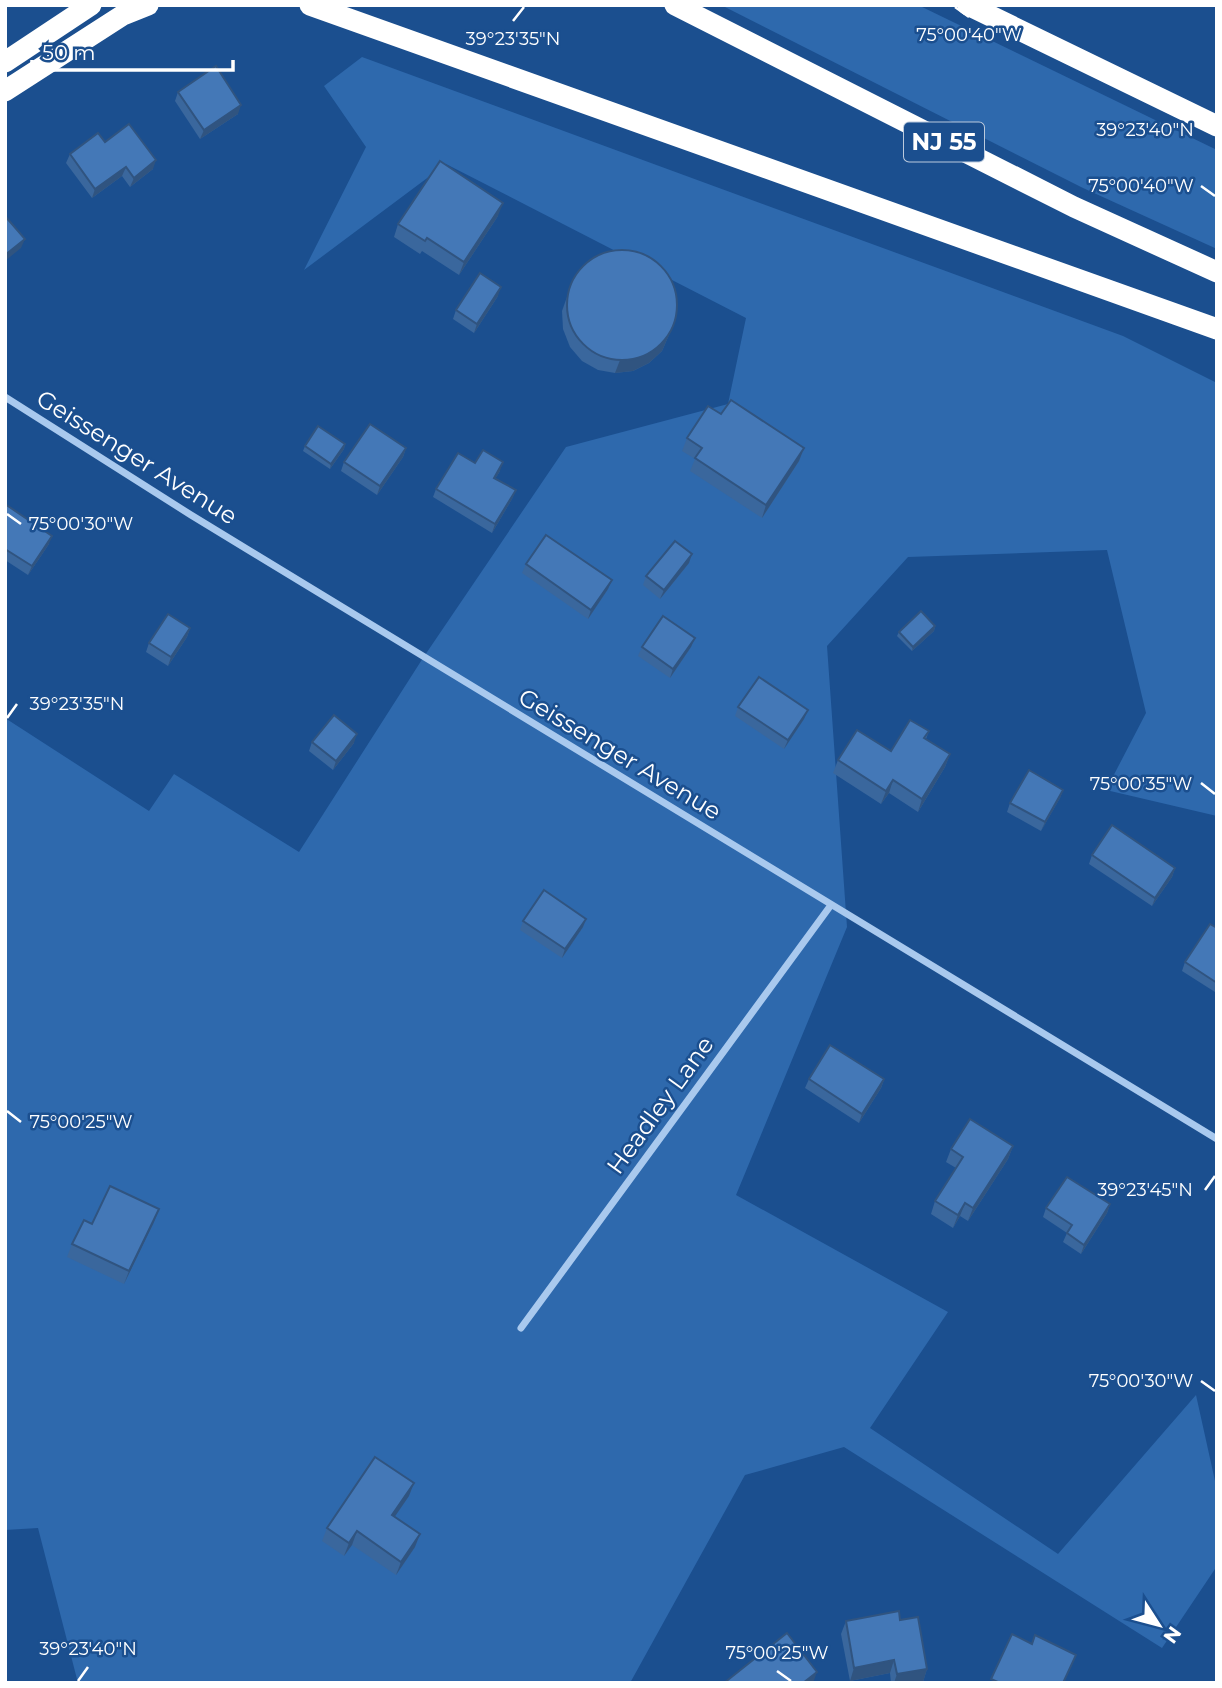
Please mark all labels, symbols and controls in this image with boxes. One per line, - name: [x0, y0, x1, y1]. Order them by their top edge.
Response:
- text: 75°00'40"W: [916, 24, 1022, 46]
- scale bar: [32, 28, 233, 72]
- text: 39°23'35"N: [466, 28, 560, 50]
- text: 50 m: [42, 40, 96, 65]
- text: 39°23'40"N: [1096, 119, 1194, 141]
- road number: NJ 55: [904, 122, 984, 162]
- text: 75°00'40"W: [1088, 175, 1194, 197]
- street label: Geissenger Avenue: [31, 383, 243, 531]
- text: 75°00'30"W: [29, 513, 133, 535]
- street label: Geissenger Avenue: [513, 682, 727, 826]
- text: 39°23'35"N: [30, 693, 124, 715]
- text: 75°00'35"W: [1090, 773, 1192, 795]
- street label: Headley Lane: [600, 1030, 720, 1180]
- text: 75°00'25"W: [30, 1111, 132, 1133]
- text: 39°23'45"N: [1097, 1179, 1193, 1201]
- text: 75°00'30"W: [1089, 1370, 1193, 1392]
- north arrow: [1124, 1590, 1194, 1660]
- text: N: [1159, 1622, 1186, 1648]
- text: 39°23'40"N: [39, 1638, 137, 1660]
- text: 75°00'25"W: [726, 1642, 828, 1664]

